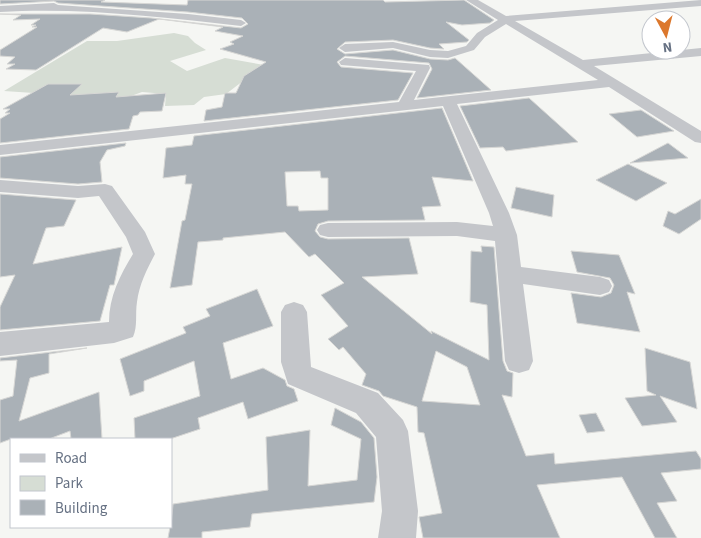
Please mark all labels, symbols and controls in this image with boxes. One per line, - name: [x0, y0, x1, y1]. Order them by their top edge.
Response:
- north arrow: [641, 10, 691, 60]
- text: N: [662, 36, 673, 57]
- legend: [10, 438, 172, 528]
- text: Road: [55, 448, 87, 469]
- text: Park: [55, 473, 84, 494]
- text: Building: [55, 498, 108, 519]

